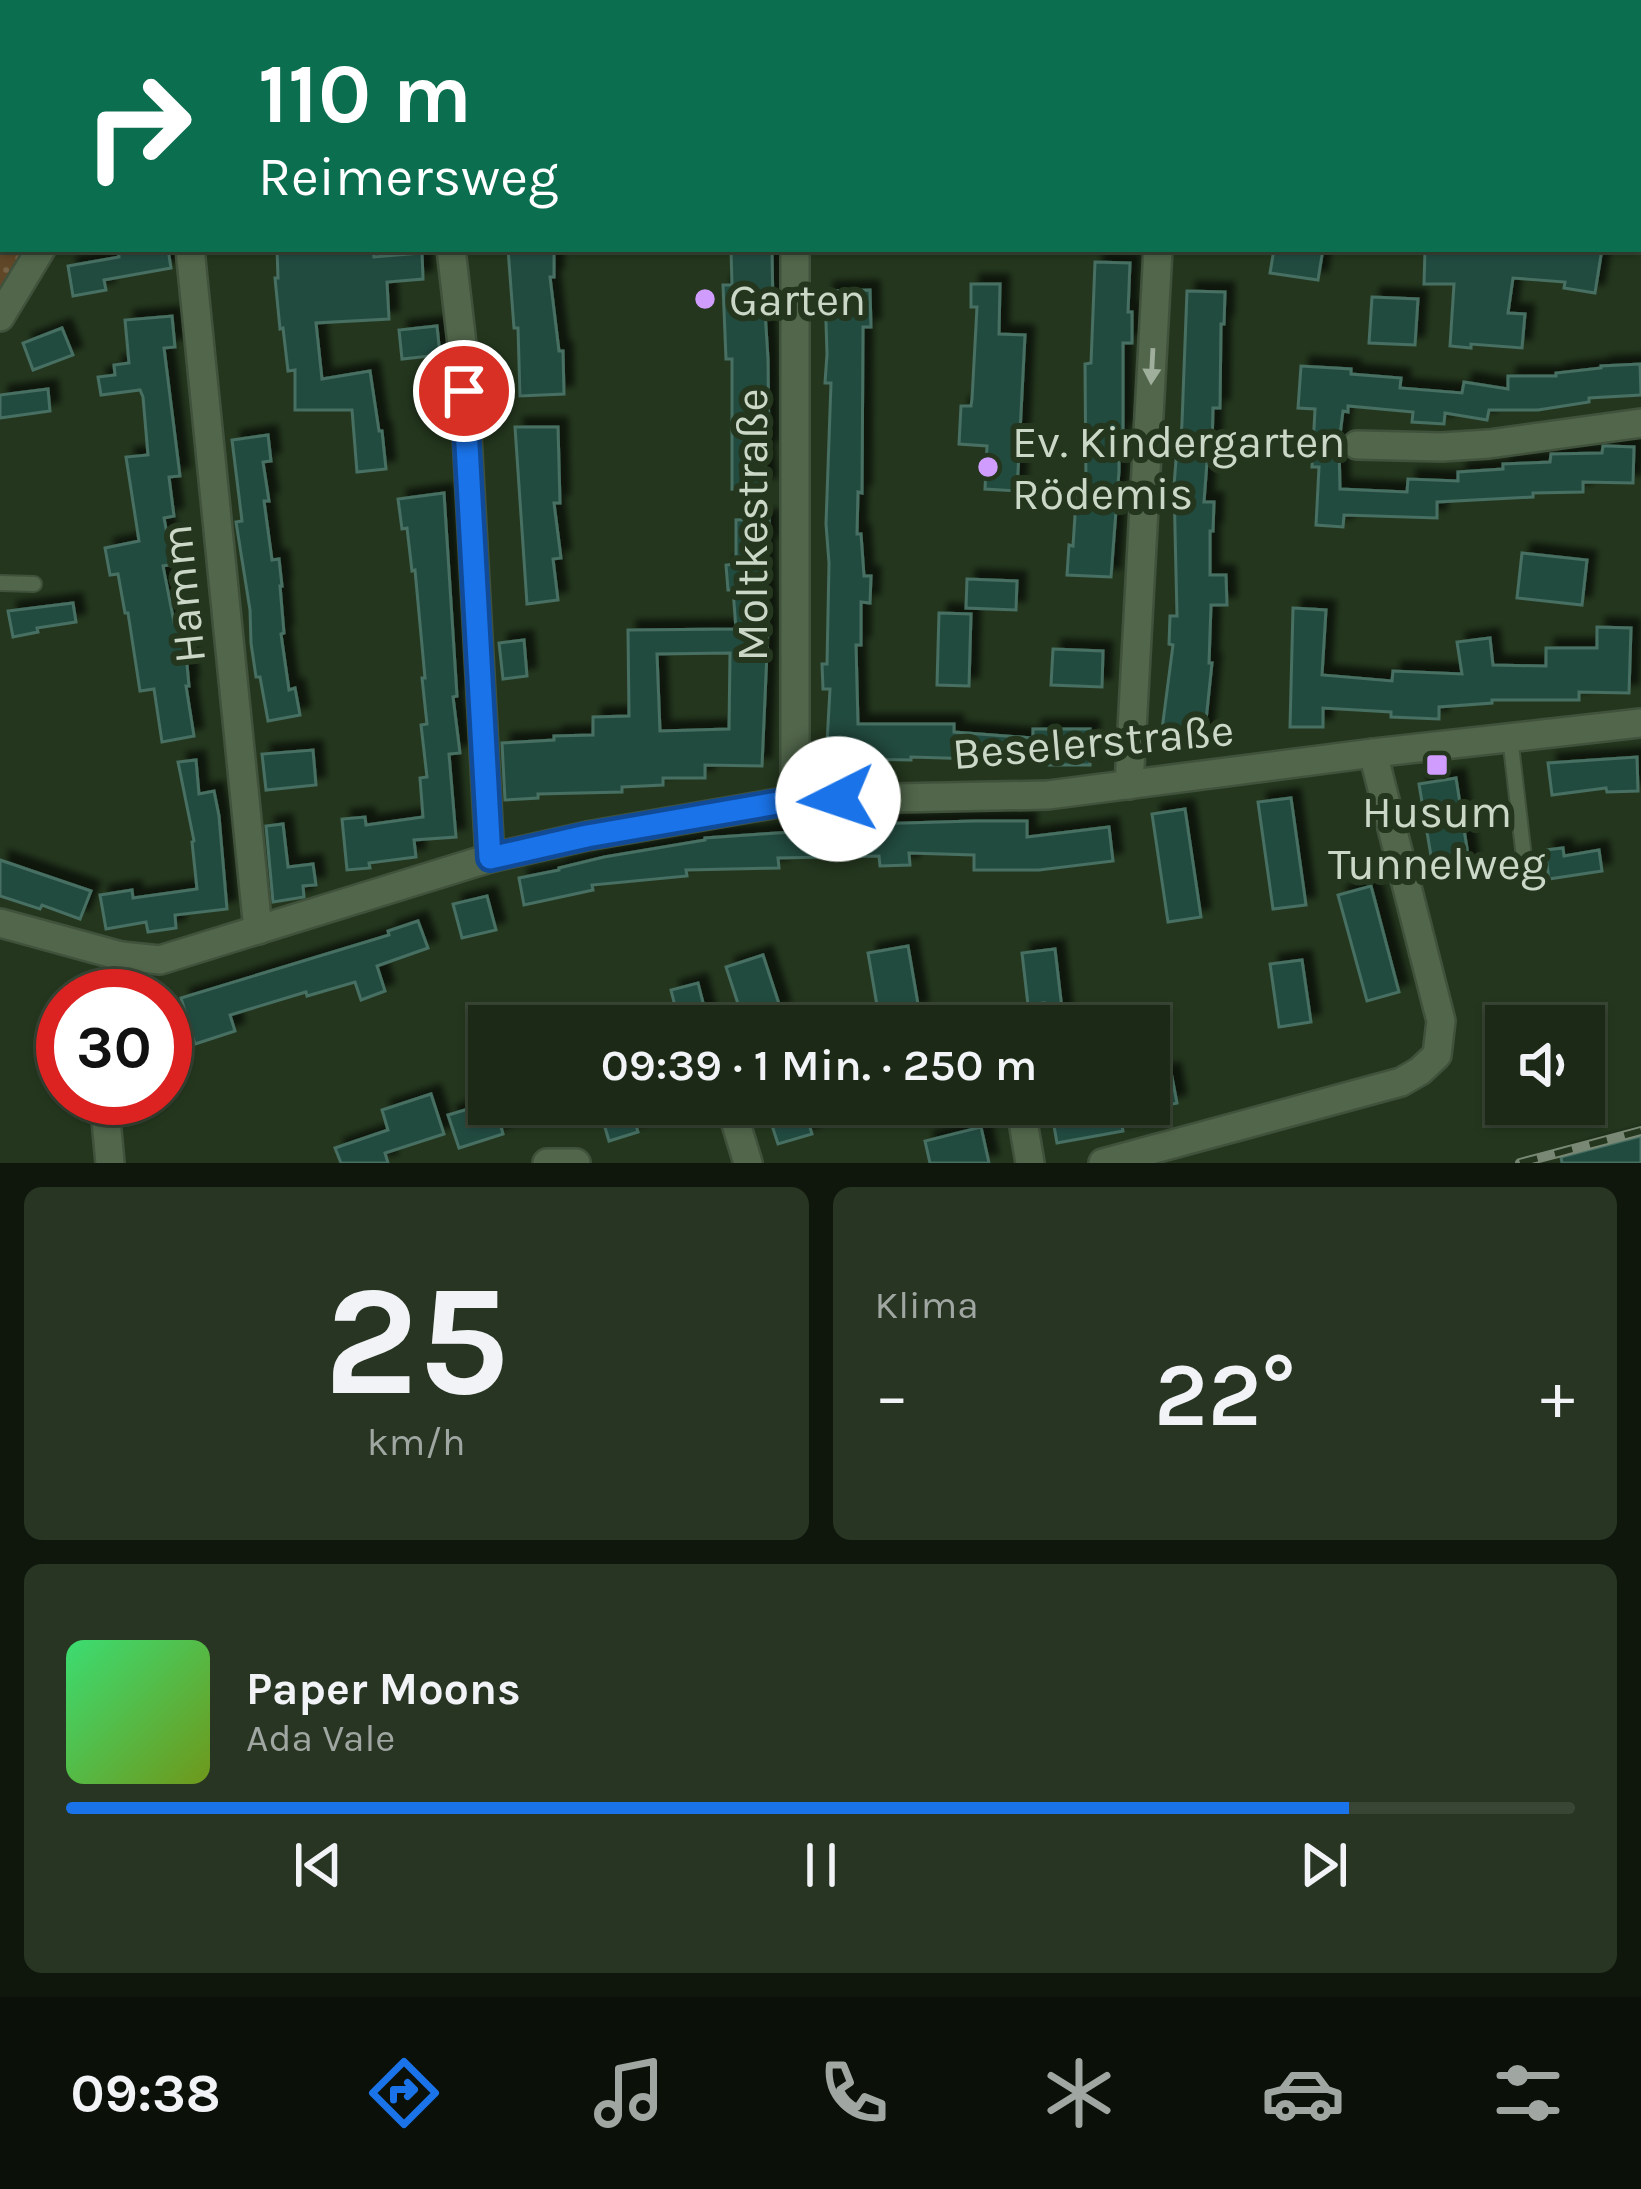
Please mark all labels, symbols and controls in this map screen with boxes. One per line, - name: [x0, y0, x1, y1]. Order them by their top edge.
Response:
- text: 110 m: [258, 45, 472, 143]
- icon: right: [60, 48, 216, 204]
- text: Reimersweg: [258, 145, 558, 209]
- place label: Garten: [729, 274, 866, 326]
- marker: Garten: [692, 286, 718, 312]
- pin: [413, 340, 515, 442]
- one-way arrow: [1142, 348, 1161, 385]
- icon: arrive: [431, 358, 497, 424]
- street label: Moltkestraße: [726, 388, 778, 662]
- place label: Ev. Kindergarten Rödemis: [1012, 416, 1345, 520]
- marker: Ev. Kindergarten Rödemis: [975, 454, 1001, 480]
- street label: Hamm: [150, 522, 216, 666]
- street label: Beselerstraße: [950, 704, 1236, 780]
- position arrow: [775, 736, 901, 862]
- marker: Husum Tunnelweg: [1424, 752, 1450, 778]
- place label: Husum Tunnelweg: [1328, 786, 1546, 891]
- speed limit sign: 30: [36, 969, 192, 1125]
- map controls: [1485, 1005, 1605, 1125]
- button: sound: [1485, 1005, 1605, 1125]
- text: 09:39 · 1 Min. · 250 m: [601, 1039, 1037, 1091]
- text: 25: [324, 1250, 509, 1432]
- text: Klima: [875, 1282, 979, 1328]
- text: 22°: [1154, 1342, 1295, 1448]
- text: −: [875, 1357, 909, 1435]
- text: +: [1540, 1357, 1575, 1435]
- text: km/h: [367, 1419, 466, 1465]
- text: Paper Moons: [246, 1663, 521, 1715]
- text: Ada Vale: [246, 1715, 395, 1761]
- icon: previous: [285, 1832, 351, 1898]
- icon: pause: [788, 1832, 854, 1898]
- icon: next: [1291, 1832, 1357, 1898]
- icon: directions: [362, 2051, 446, 2135]
- icon: music: [587, 2051, 671, 2135]
- icon: phone: [812, 2051, 896, 2135]
- icon: climate: [1037, 2051, 1121, 2135]
- icon: car: [1261, 2051, 1345, 2135]
- icon: filters: [1486, 2051, 1570, 2135]
- text: 09:38: [70, 2061, 221, 2125]

